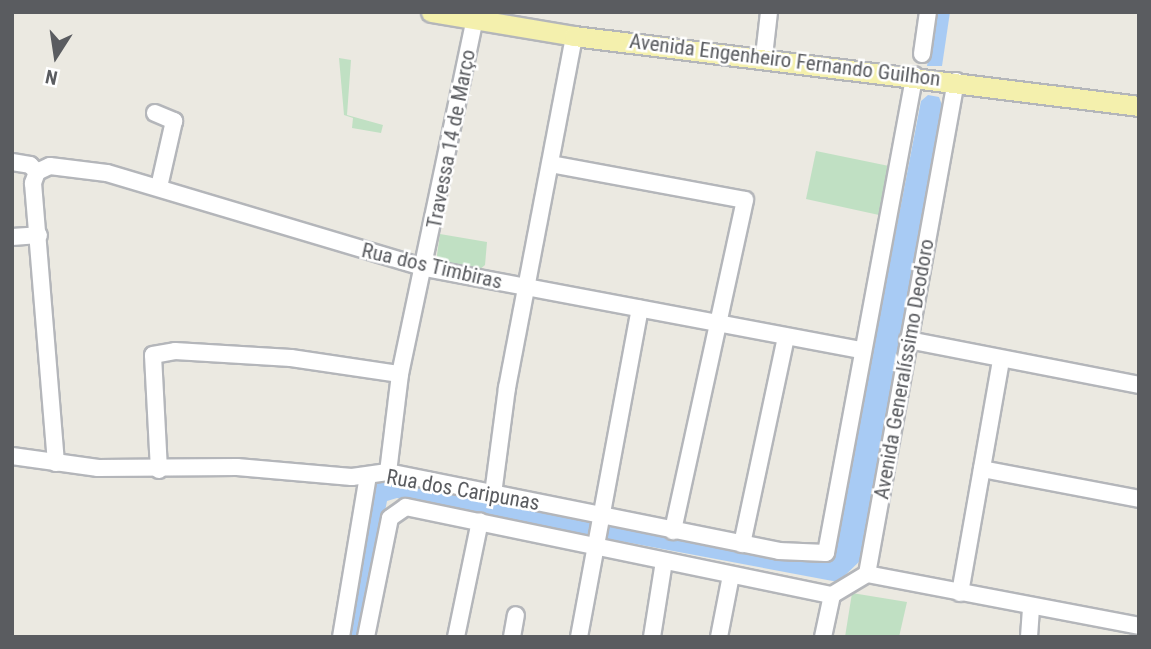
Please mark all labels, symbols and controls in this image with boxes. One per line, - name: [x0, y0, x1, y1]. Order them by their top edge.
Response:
- north arrow: [21, 21, 91, 91]
- street label: Avenida Engenheiro Fernando Guilhon: [628, 28, 942, 92]
- street label: Travessa 14 de Março: [421, 47, 481, 231]
- text: N: [43, 65, 60, 89]
- street label: Avenida Generalíssimo Deodoro: [869, 237, 939, 501]
- street label: Rua dos Timbiras: [359, 238, 505, 294]
- street label: Rua dos Caripunas: [384, 464, 542, 516]

